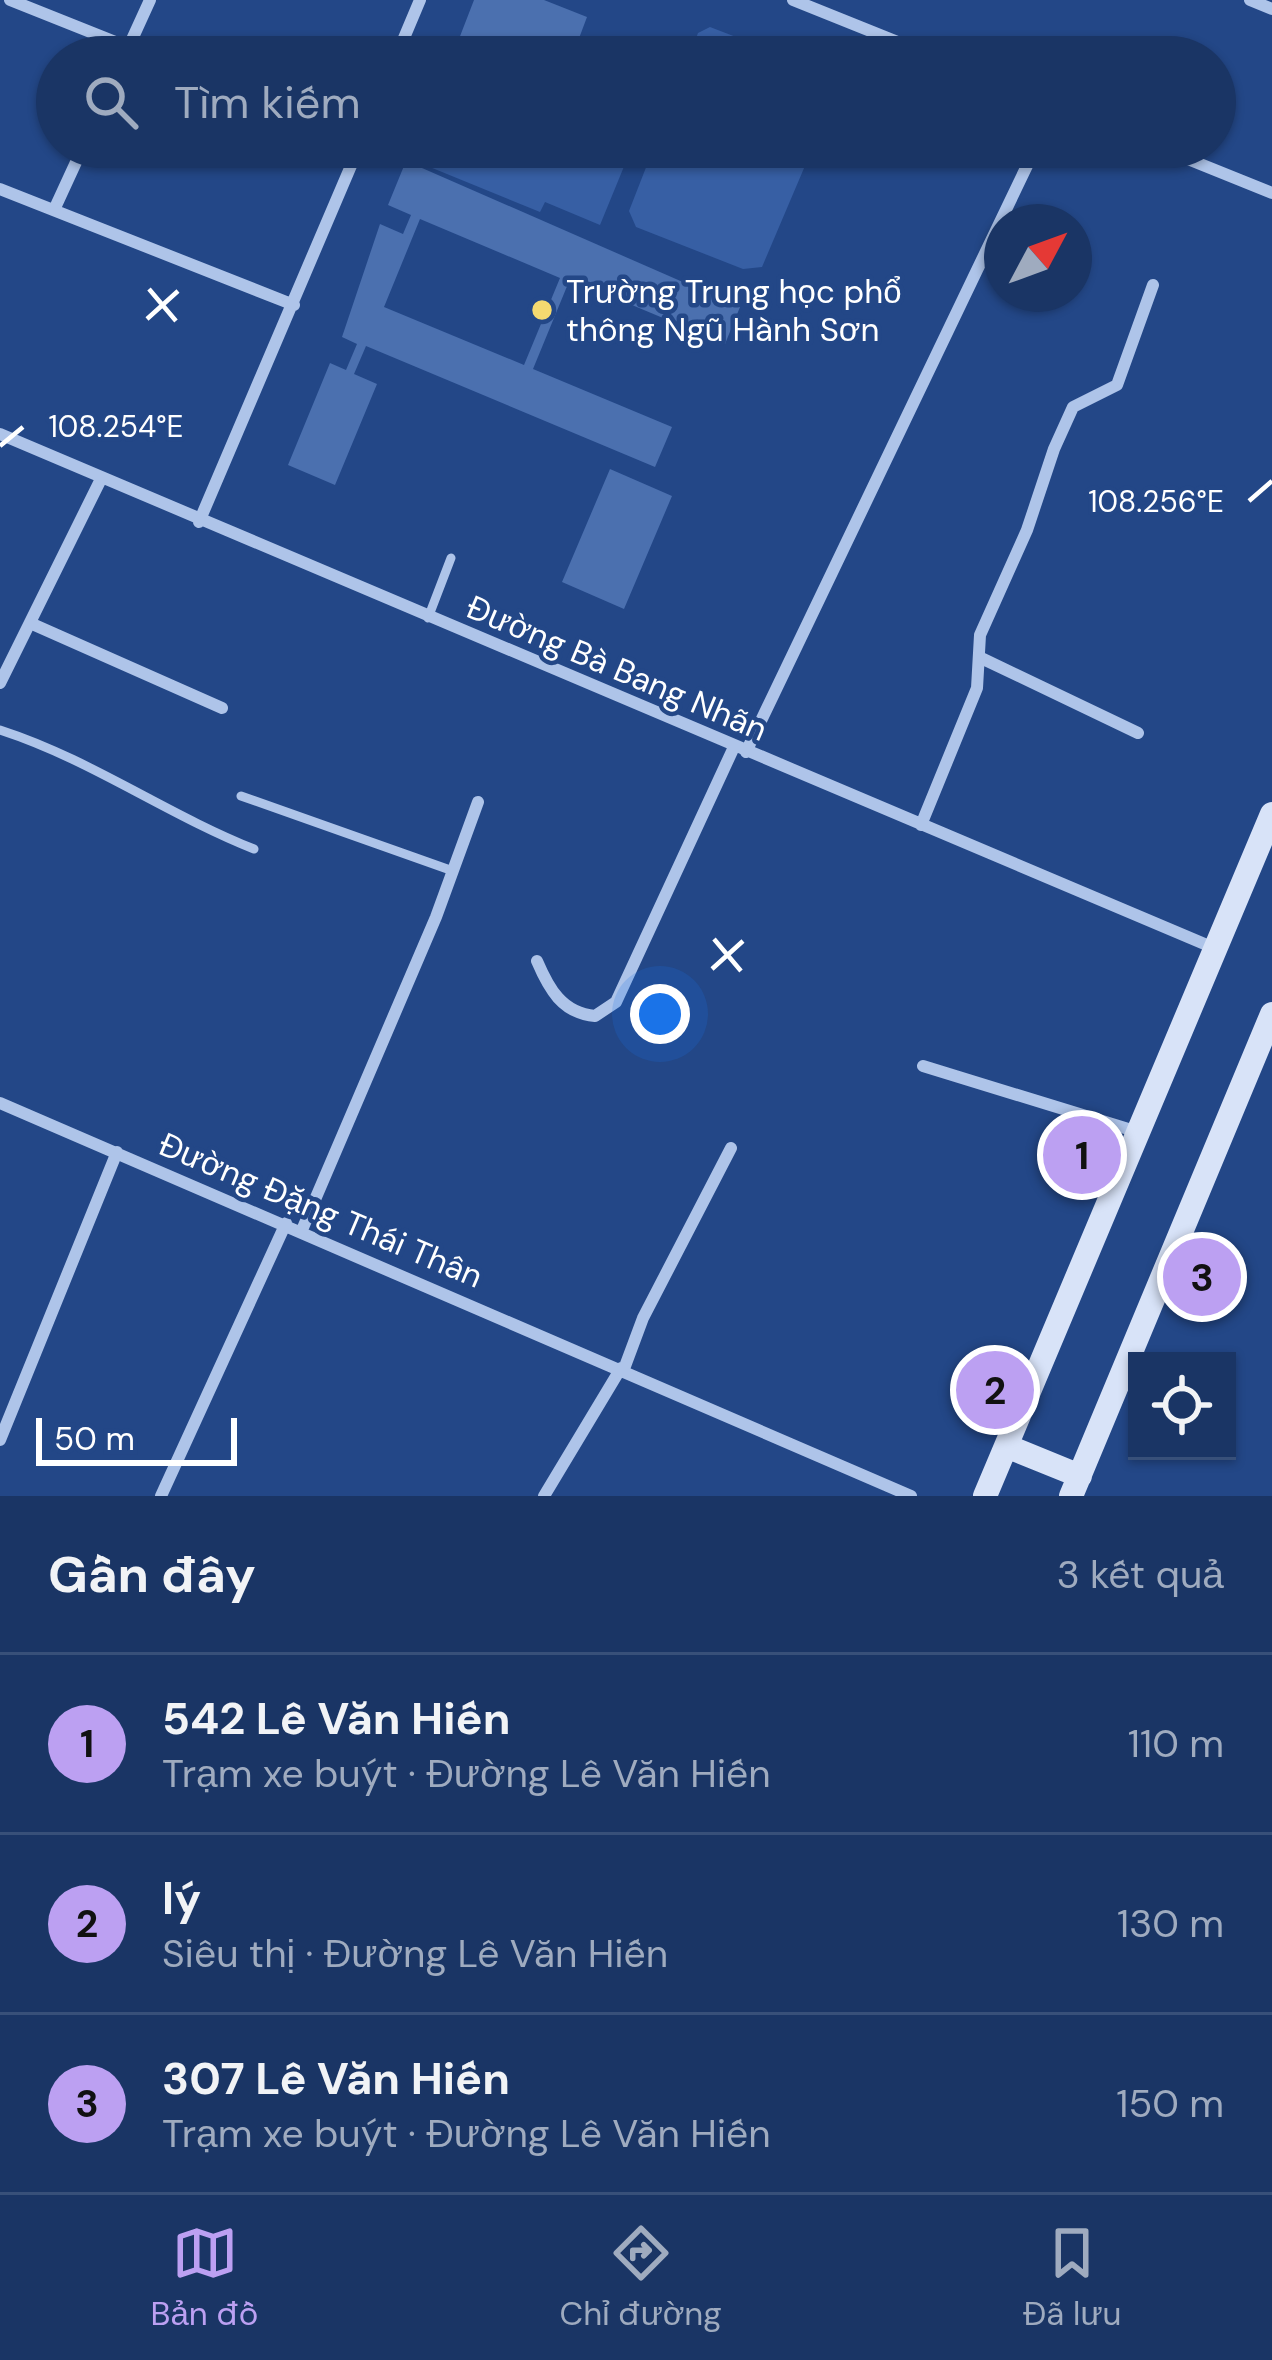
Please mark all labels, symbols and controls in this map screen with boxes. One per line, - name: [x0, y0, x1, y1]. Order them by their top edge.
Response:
- search box: [36, 36, 1236, 168]
- icon: search: [78, 69, 144, 135]
- text: Tìm kiếm: [174, 73, 360, 132]
- north arrow: [984, 204, 1092, 312]
- place label: Trường Trung học phổ thông Ngũ Hành Sơn: [566, 270, 902, 351]
- marker: Trường Trung học phổ thông Ngũ Hành Sơn: [529, 297, 555, 323]
- text: 108.254°E: [48, 407, 184, 446]
- text: 108.256°E: [1088, 482, 1224, 521]
- street label: Đường Bà Bang Nhãn: [460, 585, 774, 751]
- your location: [630, 984, 690, 1044]
- pin: 1: [1043, 1110, 1121, 1200]
- street label: Đường Đặng Thái Thân: [153, 1122, 489, 1298]
- pin: 3: [1163, 1232, 1241, 1322]
- pin: 2: [956, 1345, 1034, 1435]
- map controls: [1128, 1352, 1236, 1460]
- button: locate: [1128, 1352, 1236, 1460]
- scale bar: [36, 1412, 237, 1465]
- text: 50 m: [54, 1417, 135, 1460]
- text: Gần đây: [48, 1541, 256, 1608]
- text: 3 kết quả: [1057, 1549, 1224, 1600]
- text: 542 Lê Văn Hiến: [162, 1689, 510, 1748]
- text: 1: [80, 1718, 94, 1769]
- text: 110 m: [1128, 1718, 1224, 1769]
- text: Trạm xe buýt · Đường Lê Văn Hiến: [162, 1748, 771, 1799]
- text: lý: [162, 1869, 201, 1928]
- text: 2: [76, 1898, 98, 1949]
- text: 130 m: [1117, 1898, 1224, 1949]
- text: Siêu thị · Đường Lê Văn Hiến: [162, 1928, 668, 1979]
- text: 307 Lê Văn Hiến: [162, 2049, 510, 2108]
- text: 3: [75, 2078, 99, 2129]
- text: 150 m: [1116, 2078, 1224, 2129]
- text: Trạm xe buýt · Đường Lê Văn Hiến: [162, 2108, 771, 2159]
- tab: Bản đồ: [151, 2220, 258, 2335]
- tab: Chỉ đường: [560, 2220, 722, 2335]
- tab: Đã lưu: [1023, 2220, 1121, 2335]

